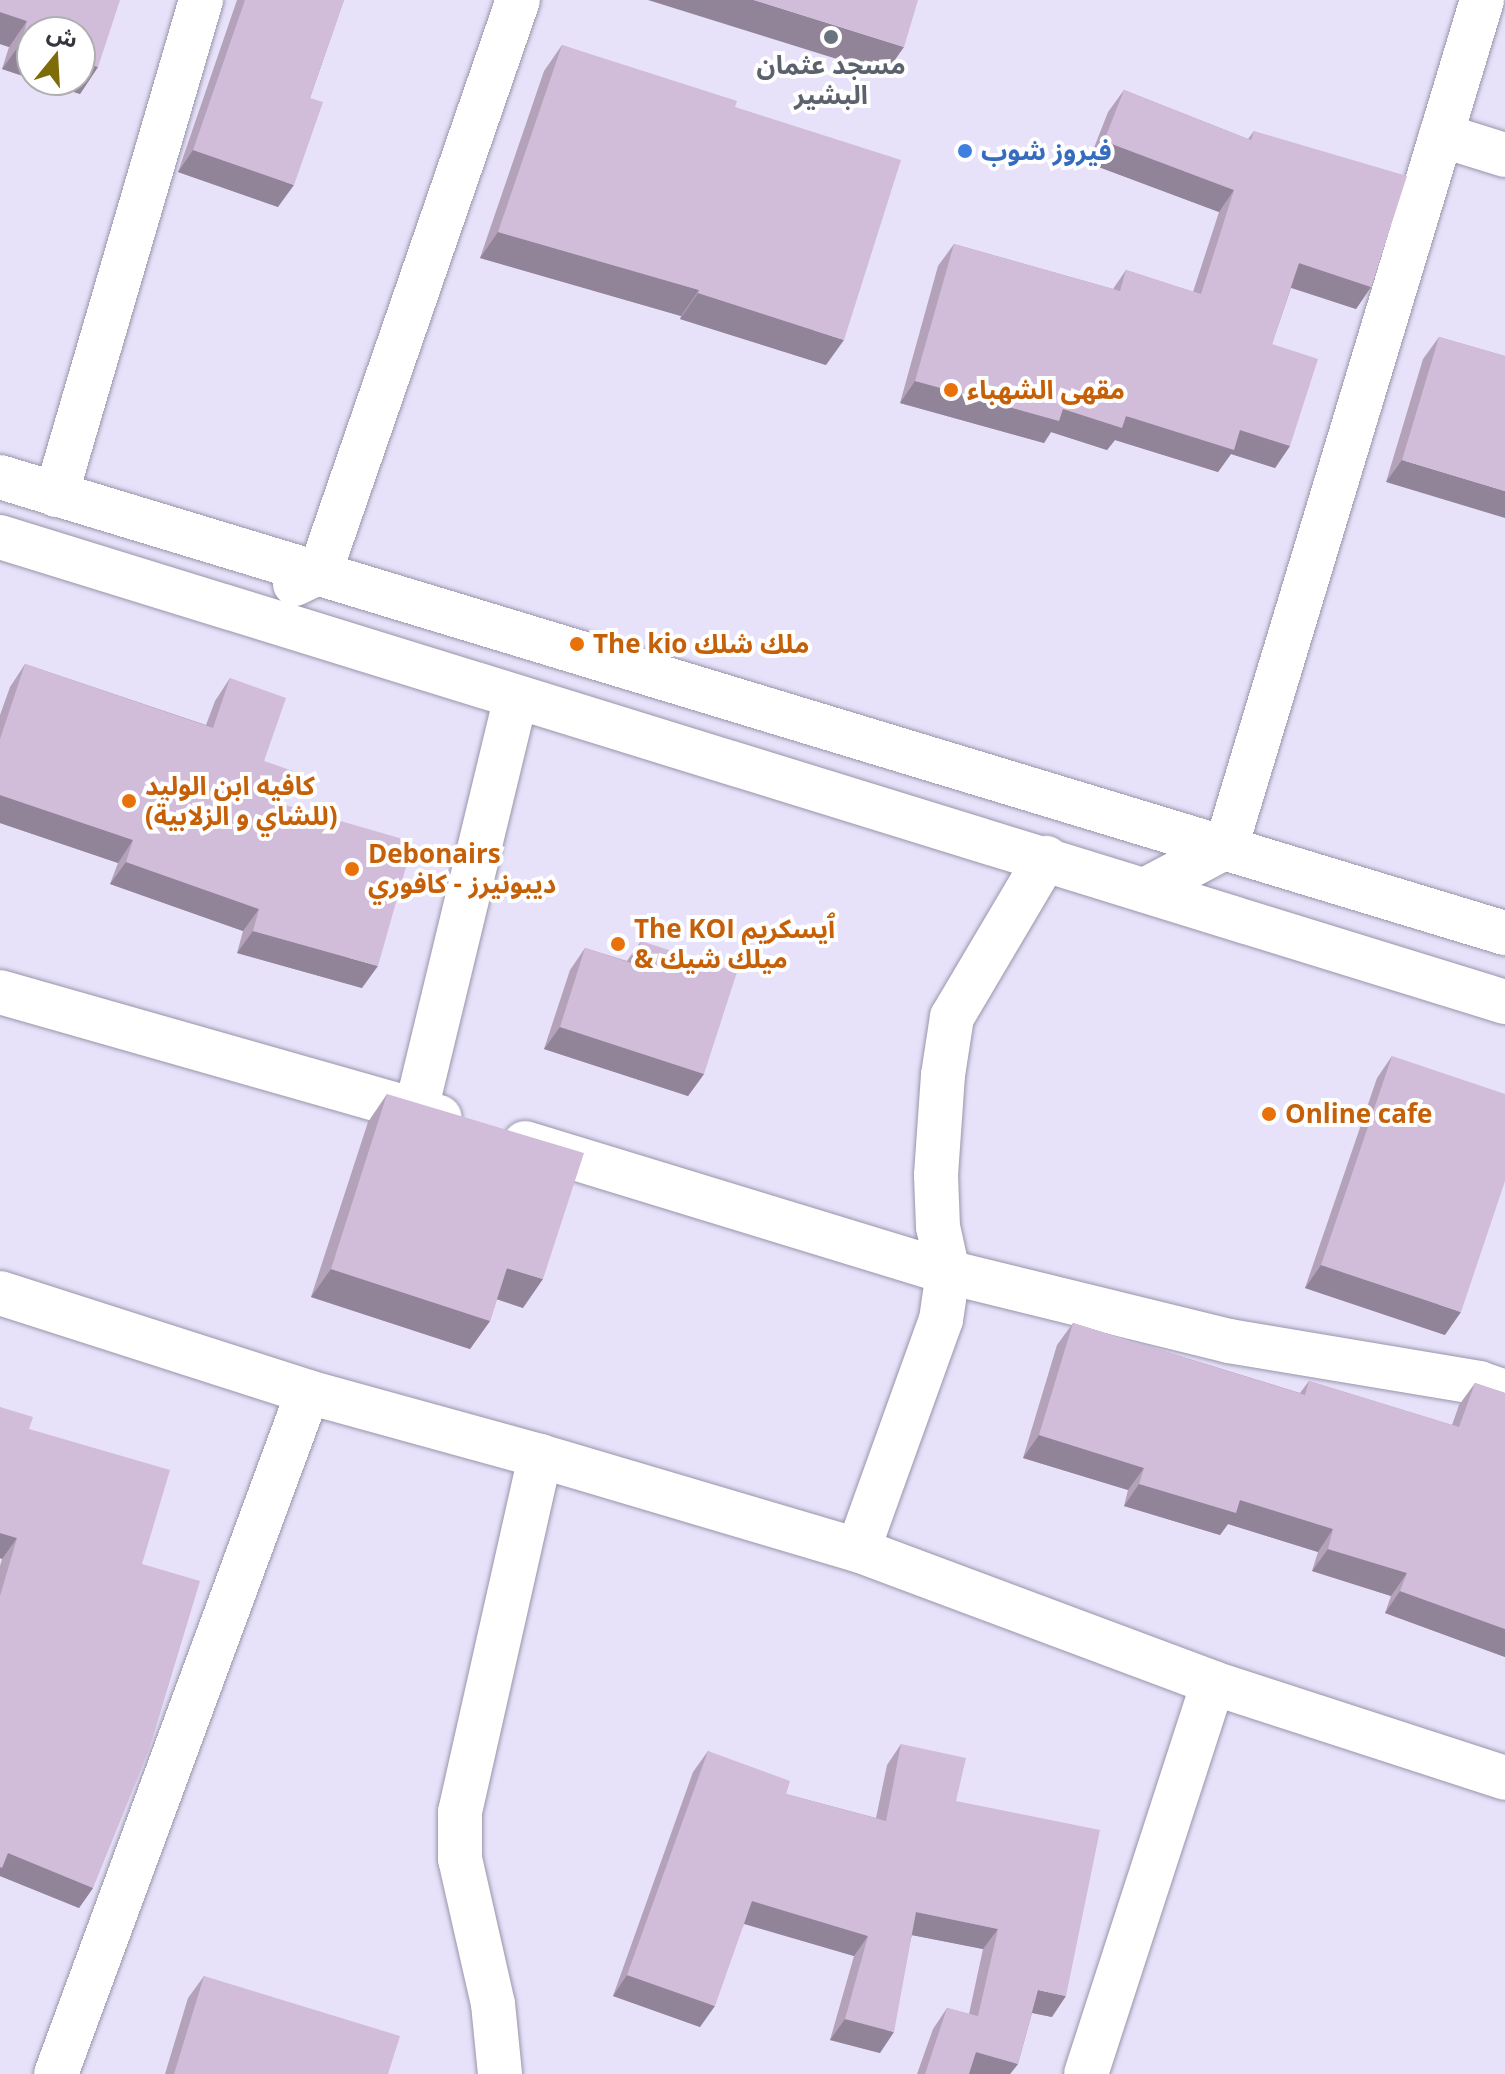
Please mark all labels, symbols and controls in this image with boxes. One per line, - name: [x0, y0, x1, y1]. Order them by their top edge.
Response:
- north arrow: [16, 16, 96, 96]
- text: ش: [44, 16, 82, 54]
- marker: مسجد عثمان البشير: [822, 28, 840, 46]
- place label: مسجد عثمان البشير: [756, 49, 906, 110]
- place label: فيروز شوب: [981, 135, 1112, 167]
- marker: فيروز شوب: [956, 142, 974, 160]
- place label: مقهى الشهباء: [967, 374, 1125, 406]
- marker: مقهى الشهباء: [942, 381, 960, 399]
- place label: The kio ملك شلك: [593, 628, 809, 660]
- marker: The kio ملك شلك: [568, 635, 586, 653]
- place label: كافيه ابن الوليد (للشاي و الزلابية): [145, 770, 337, 832]
- marker: كافيه ابن الوليد (للشاي و الزلابية): [120, 792, 138, 810]
- place label: Debonairs ديبونيرز - كافوري: [368, 838, 556, 900]
- marker: Debonairs ديبونيرز - كافوري: [343, 860, 361, 878]
- place label: The KOI ٱيسكريم & ميلك شيك: [634, 913, 835, 974]
- marker: The KOI ٱيسكريم & ميلك شيك: [609, 935, 627, 953]
- place label: Online cafe: [1285, 1098, 1432, 1130]
- marker: Online cafe: [1260, 1105, 1278, 1123]

